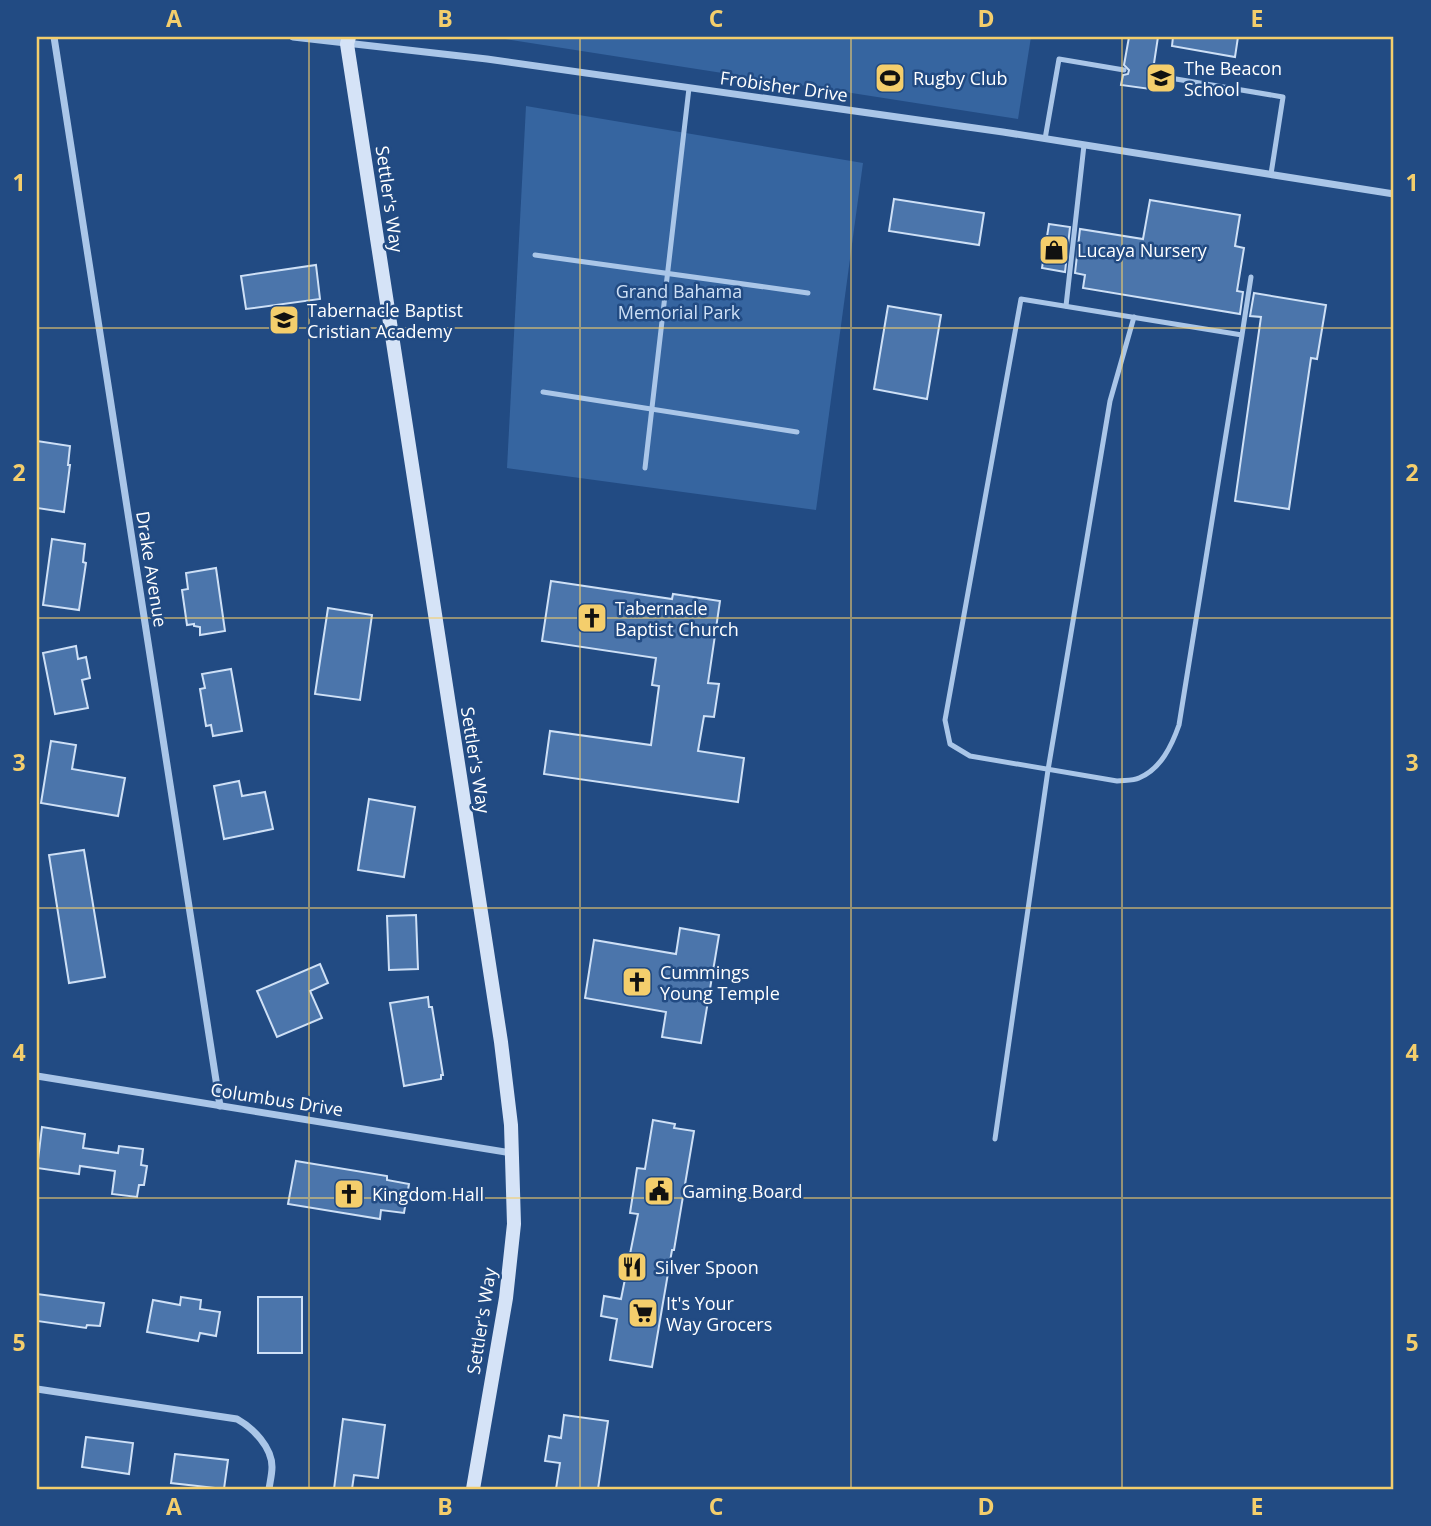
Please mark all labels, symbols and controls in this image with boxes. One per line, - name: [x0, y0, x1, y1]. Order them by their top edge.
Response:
- text: A: [166, 2, 182, 34]
- text: B: [437, 2, 453, 34]
- text: C: [709, 2, 723, 34]
- text: D: [977, 2, 995, 34]
- text: E: [1251, 2, 1263, 34]
- place label: The Beacon School: [1184, 56, 1282, 101]
- sports icon: Rugby Club: [873, 61, 907, 95]
- school or university icon: The Beacon School: [1144, 61, 1178, 95]
- street label: Frobisher Drive: [719, 65, 849, 107]
- place label: Rugby Club: [913, 66, 1008, 90]
- street label: Settler's Way: [371, 144, 410, 255]
- text: 1: [12, 166, 26, 198]
- text: 1: [1405, 166, 1419, 198]
- shop icon: Lucaya Nursery: [1037, 233, 1071, 267]
- place label: Lucaya Nursery: [1077, 238, 1208, 262]
- park label: Grand Bahama Memorial Park: [616, 279, 742, 324]
- place label: Tabernacle Baptist Cristian Academy: [307, 298, 463, 343]
- school or university icon: Tabernacle Baptist Cristian Academy: [267, 303, 301, 337]
- text: 2: [12, 456, 26, 488]
- text: 2: [1405, 456, 1419, 488]
- street label: Drake Avenue: [131, 509, 173, 629]
- place label: Tabernacle Baptist Church: [615, 596, 739, 641]
- church icon: Tabernacle Baptist Church: [575, 601, 609, 635]
- street label: Settler's Way: [456, 705, 496, 816]
- text: 3: [12, 746, 26, 778]
- text: 3: [1405, 746, 1419, 778]
- place label: Cummings Young Temple: [660, 960, 780, 1005]
- church icon: Cummings Young Temple: [620, 965, 654, 999]
- text: 4: [12, 1036, 26, 1068]
- text: 4: [1405, 1036, 1419, 1068]
- street label: Columbus Drive: [209, 1077, 345, 1121]
- public building icon: Gaming Board: [642, 1174, 676, 1208]
- church icon: Kingdom Hall: [332, 1177, 366, 1211]
- place label: Gaming Board: [682, 1179, 803, 1203]
- place label: Kingdom Hall: [372, 1182, 484, 1206]
- restaurant icon: Silver Spoon: [615, 1250, 649, 1284]
- place label: Silver Spoon: [655, 1255, 759, 1279]
- street label: Settler's Way: [461, 1265, 501, 1376]
- place label: It's Your Way Grocers: [666, 1291, 772, 1336]
- supermarket icon: It's Your Way Grocers: [626, 1296, 660, 1330]
- text: 5: [12, 1326, 26, 1358]
- text: 5: [1405, 1326, 1419, 1358]
- text: A: [166, 1490, 182, 1522]
- text: B: [437, 1490, 453, 1522]
- text: C: [709, 1490, 723, 1522]
- text: D: [977, 1490, 995, 1522]
- text: E: [1251, 1490, 1263, 1522]

